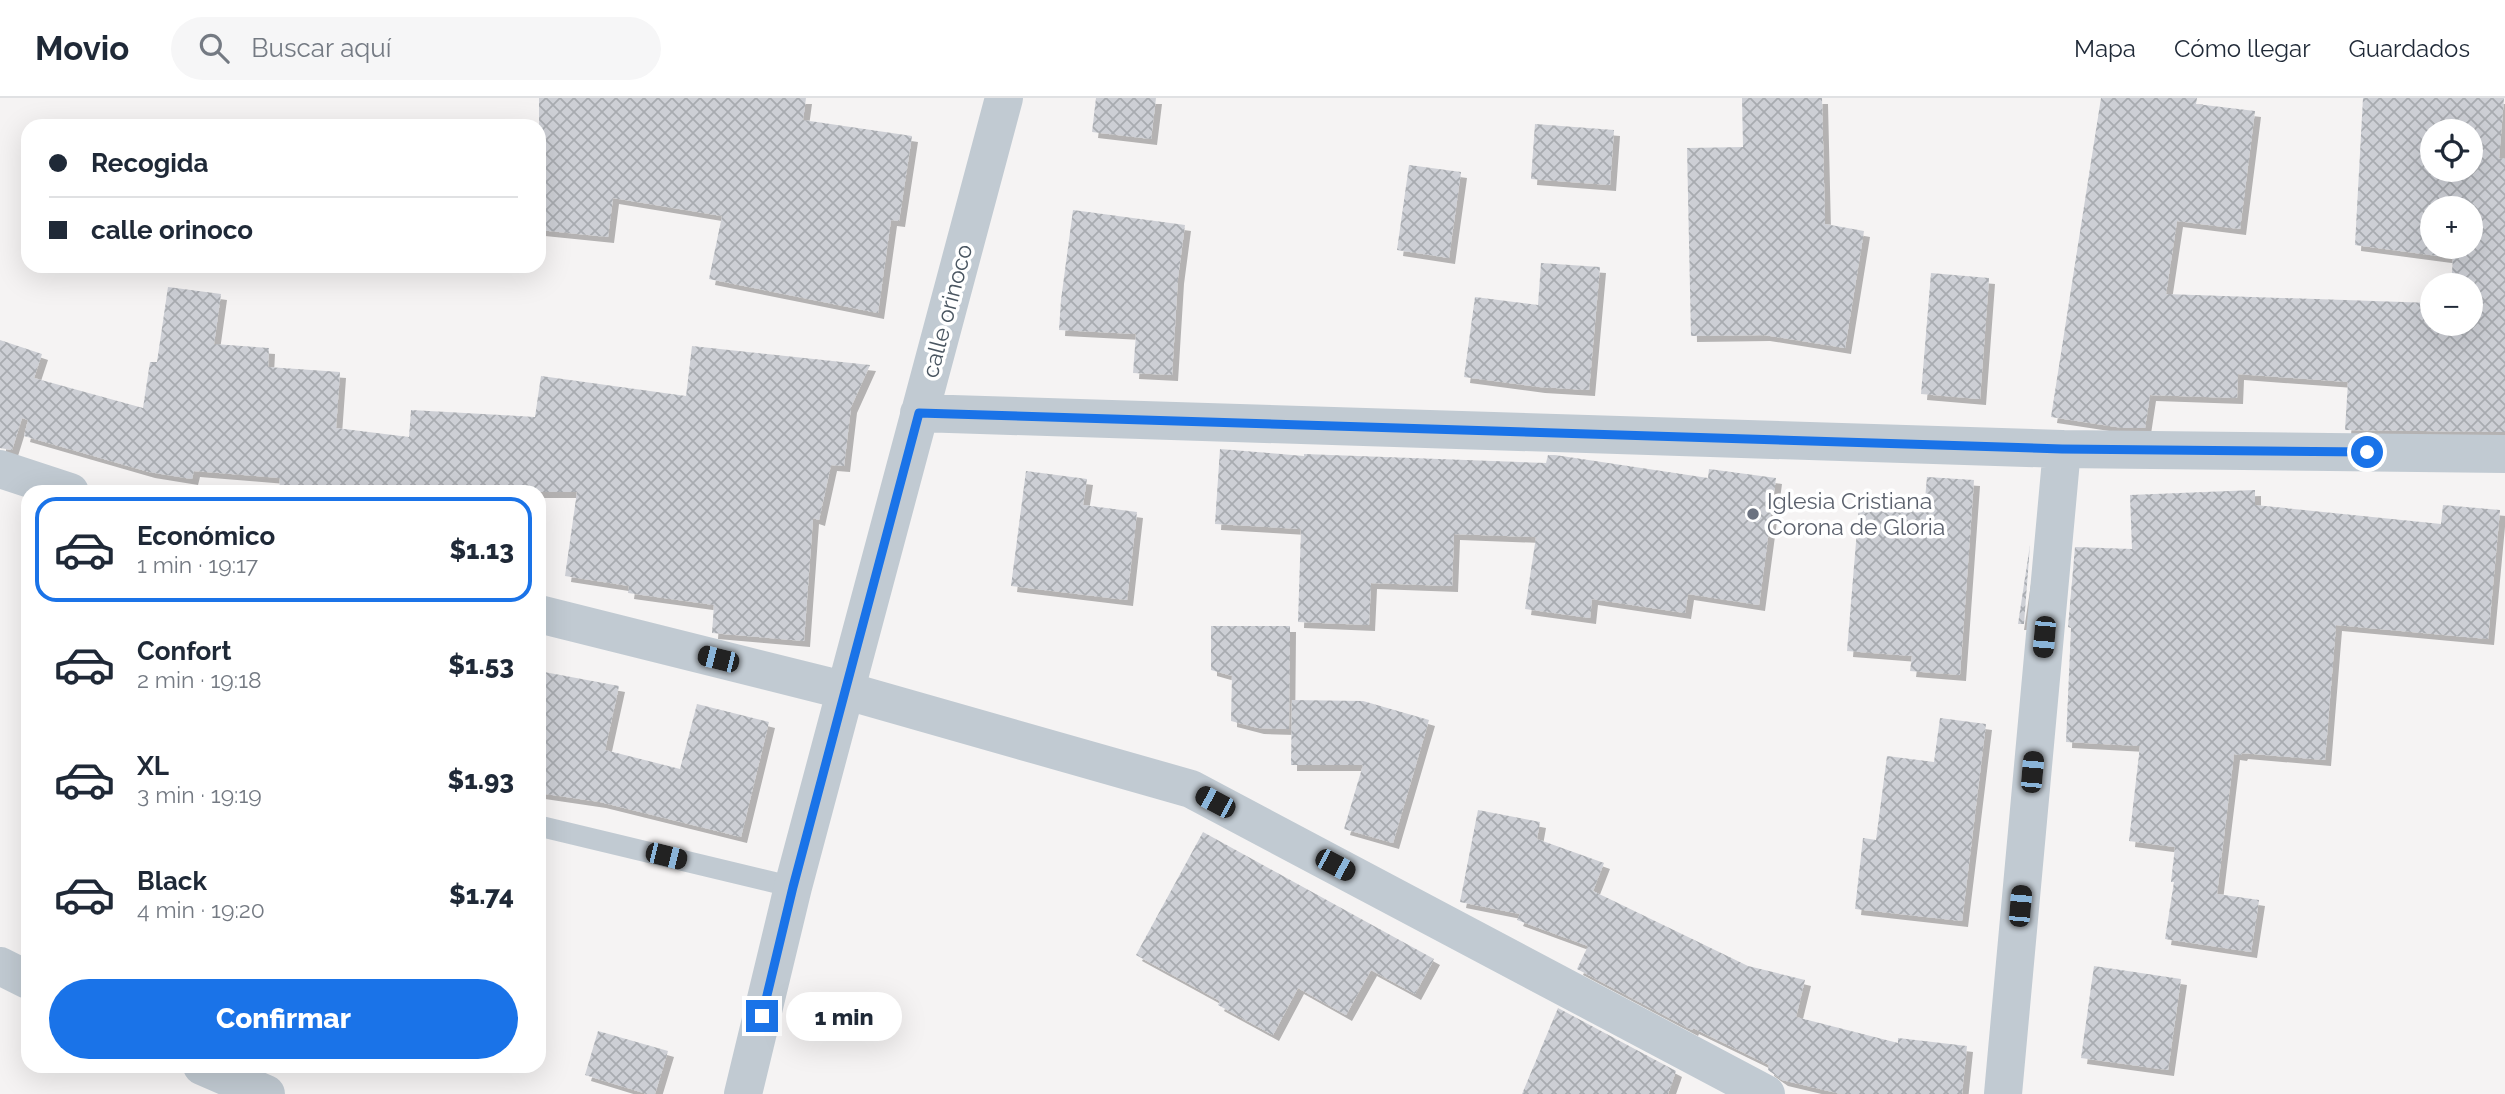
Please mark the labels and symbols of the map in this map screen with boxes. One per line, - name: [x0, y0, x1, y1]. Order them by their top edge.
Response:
- street label: calle orinoco: [916, 241, 977, 381]
- route start: [2351, 436, 2383, 468]
- place label: Iglesia Cristiana Corona de Gloria: [1767, 487, 1945, 540]
- marker: Iglesia Cristiana Corona de Gloria: [1745, 506, 1761, 522]
- car: [2032, 615, 2057, 659]
- car: [696, 644, 741, 674]
- car: [2020, 750, 2045, 794]
- car: [1192, 783, 1239, 821]
- car: [644, 841, 689, 871]
- car: [1312, 846, 1359, 884]
- car: [2008, 884, 2033, 928]
- callout: 1 min: [786, 992, 902, 1040]
- route end: [746, 1000, 778, 1032]

